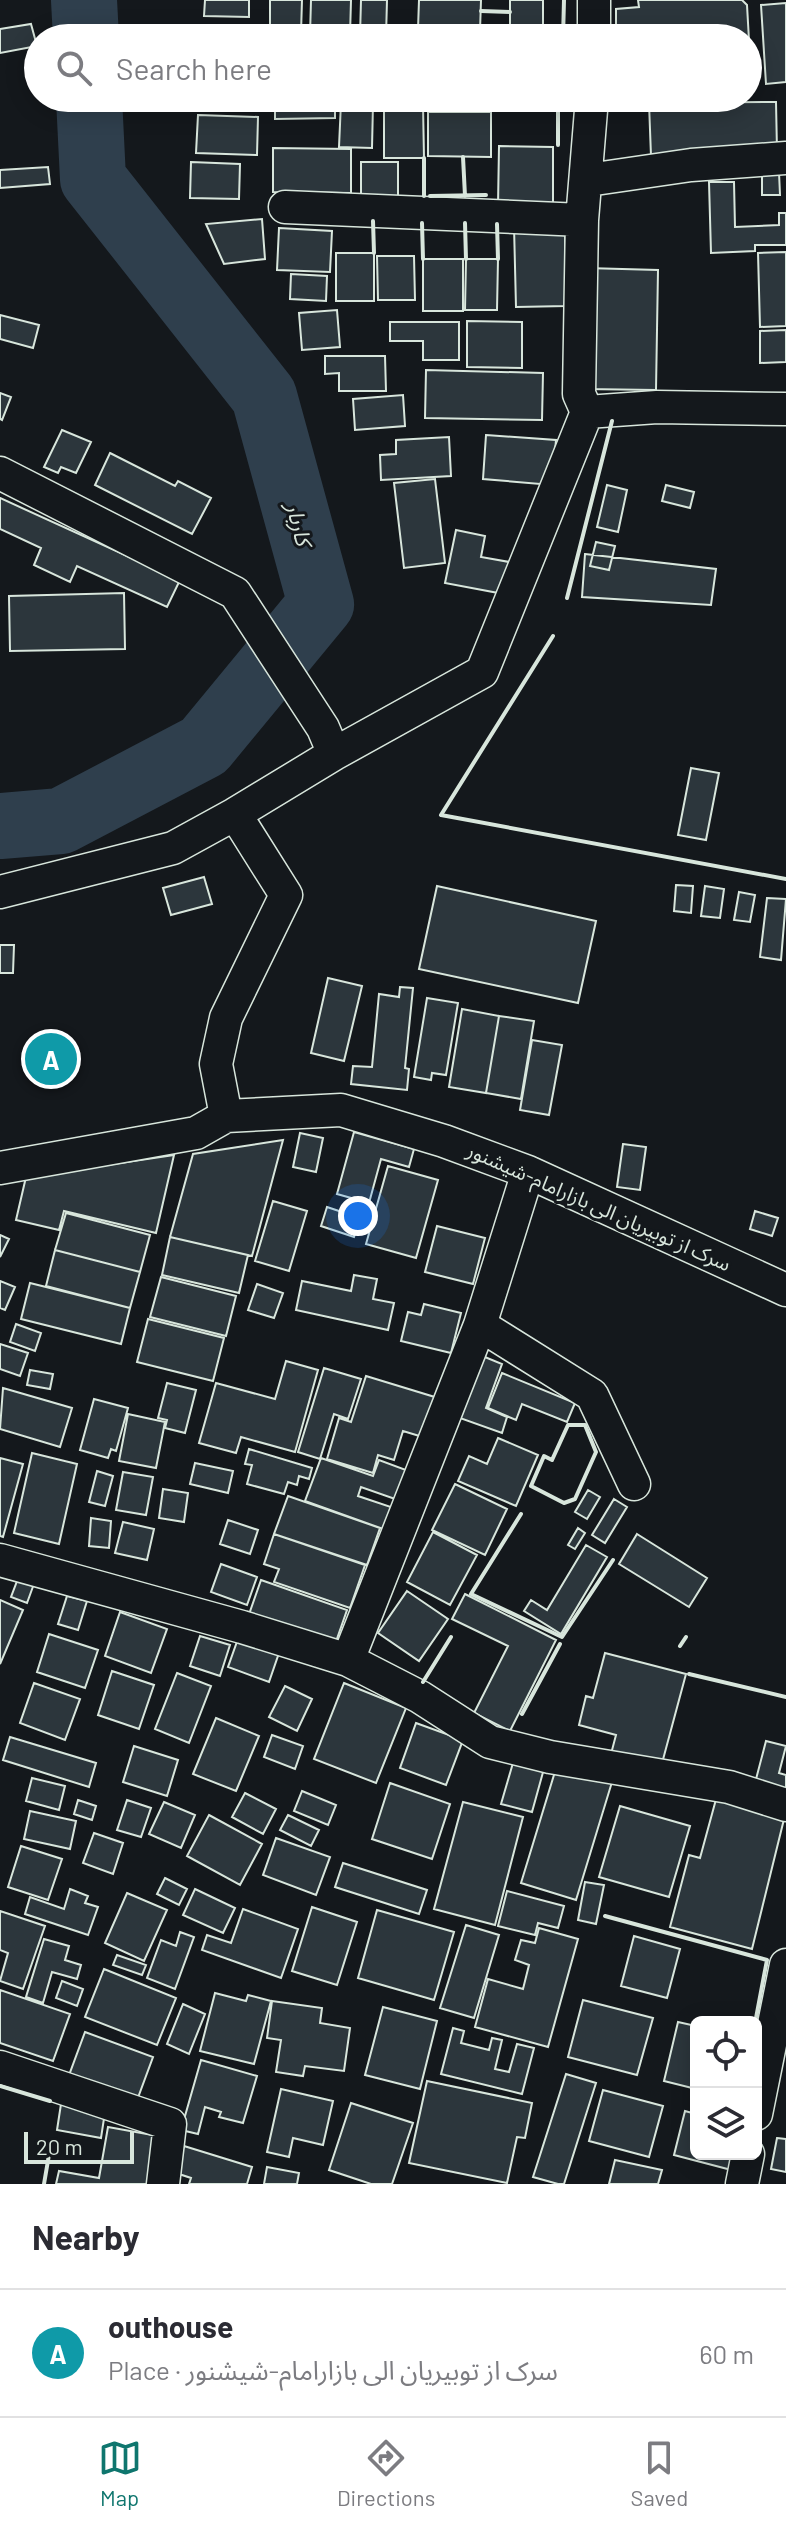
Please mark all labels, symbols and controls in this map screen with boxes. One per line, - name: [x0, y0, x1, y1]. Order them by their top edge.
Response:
- search box: [24, 24, 762, 112]
- icon: search: [52, 46, 96, 90]
- text: Search here: [116, 50, 272, 86]
- water label: کاربار: [279, 498, 319, 552]
- pin: A: [25, 1029, 77, 1089]
- street label: سرک از توبیریان الی بازارامام-شیشنور: [461, 1136, 735, 1279]
- your location: [338, 1196, 378, 1236]
- map controls: [690, 2016, 762, 2160]
- button: locate: [690, 2016, 762, 2088]
- button: layers: [690, 2088, 762, 2160]
- scale bar: [24, 2128, 134, 2164]
- text: 20 m: [36, 2133, 83, 2159]
- text: Nearby: [32, 2216, 140, 2257]
- text: outhouse: [108, 2308, 233, 2344]
- text: A: [49, 2338, 67, 2369]
- text: 60 m: [699, 2338, 754, 2369]
- text: Place · سرک از توبیریان الی بازارامام-شیشنور: [108, 2354, 558, 2385]
- tab: Map: [98, 2436, 142, 2510]
- tab: Directions: [337, 2436, 435, 2510]
- tab: Saved: [631, 2436, 688, 2510]

